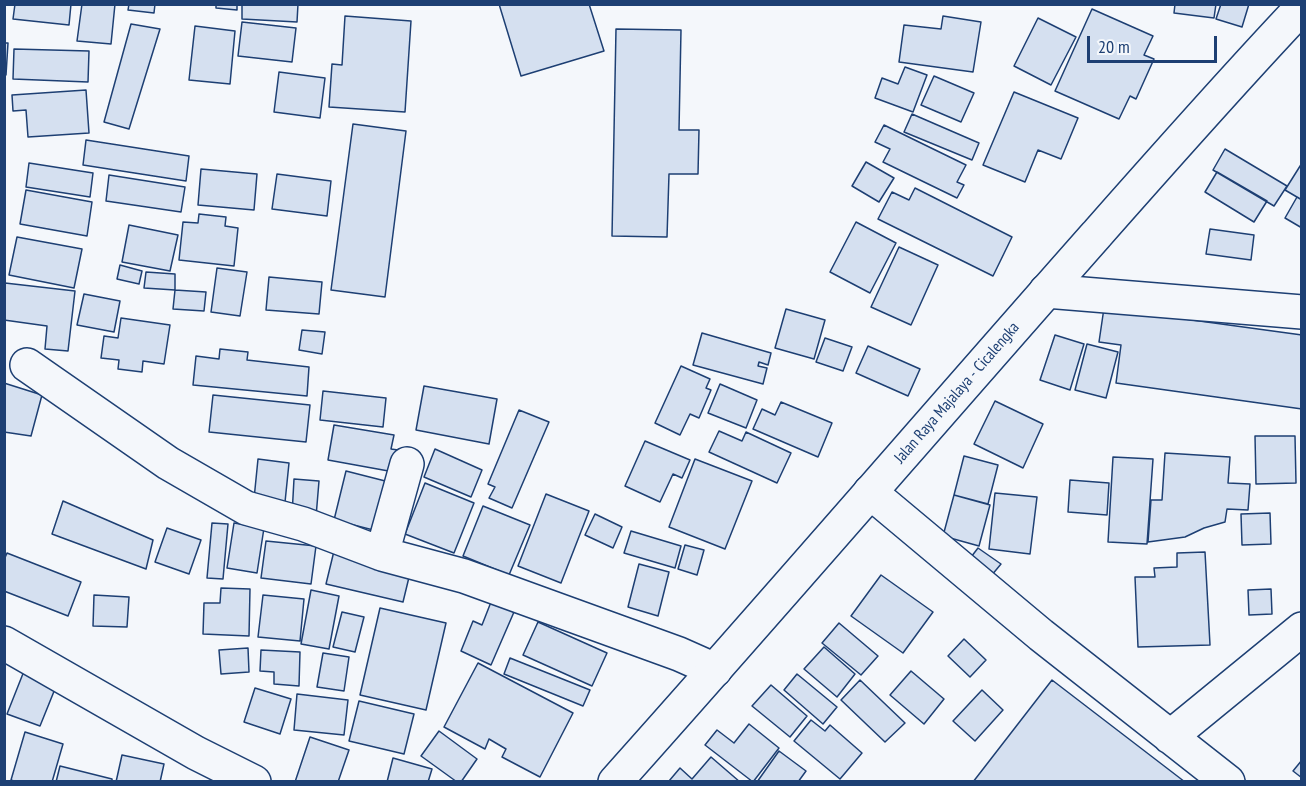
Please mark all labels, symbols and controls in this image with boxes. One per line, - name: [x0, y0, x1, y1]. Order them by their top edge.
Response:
- scale bar: [1090, 24, 1220, 62]
- text: 20 m: [1098, 35, 1130, 58]
- street label: Jalan Raya Majalaya - Cicalengka: [890, 318, 1024, 468]

